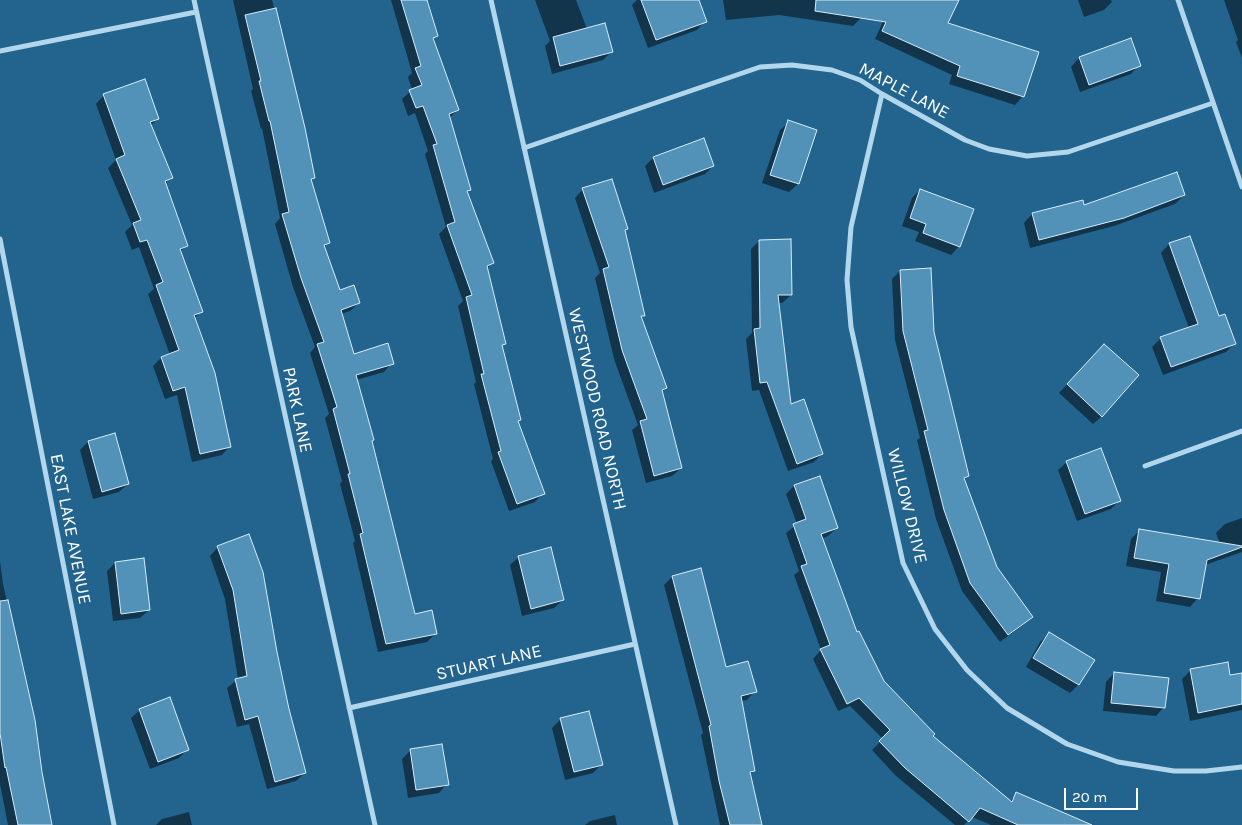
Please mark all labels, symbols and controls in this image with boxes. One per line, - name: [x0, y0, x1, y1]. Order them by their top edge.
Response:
- street label: MAPLE LANE: [855, 58, 953, 124]
- street label: WESTWOOD ROAD NORTH: [563, 306, 631, 512]
- street label: PARK LANE: [277, 365, 317, 455]
- street label: WILLOW DRIVE: [882, 446, 932, 566]
- street label: EAST LAKE AVENUE: [45, 452, 95, 606]
- street label: STUART LANE: [434, 640, 544, 686]
- scale bar: [1067, 778, 1141, 810]
- text: 20 m: [1072, 788, 1107, 806]

